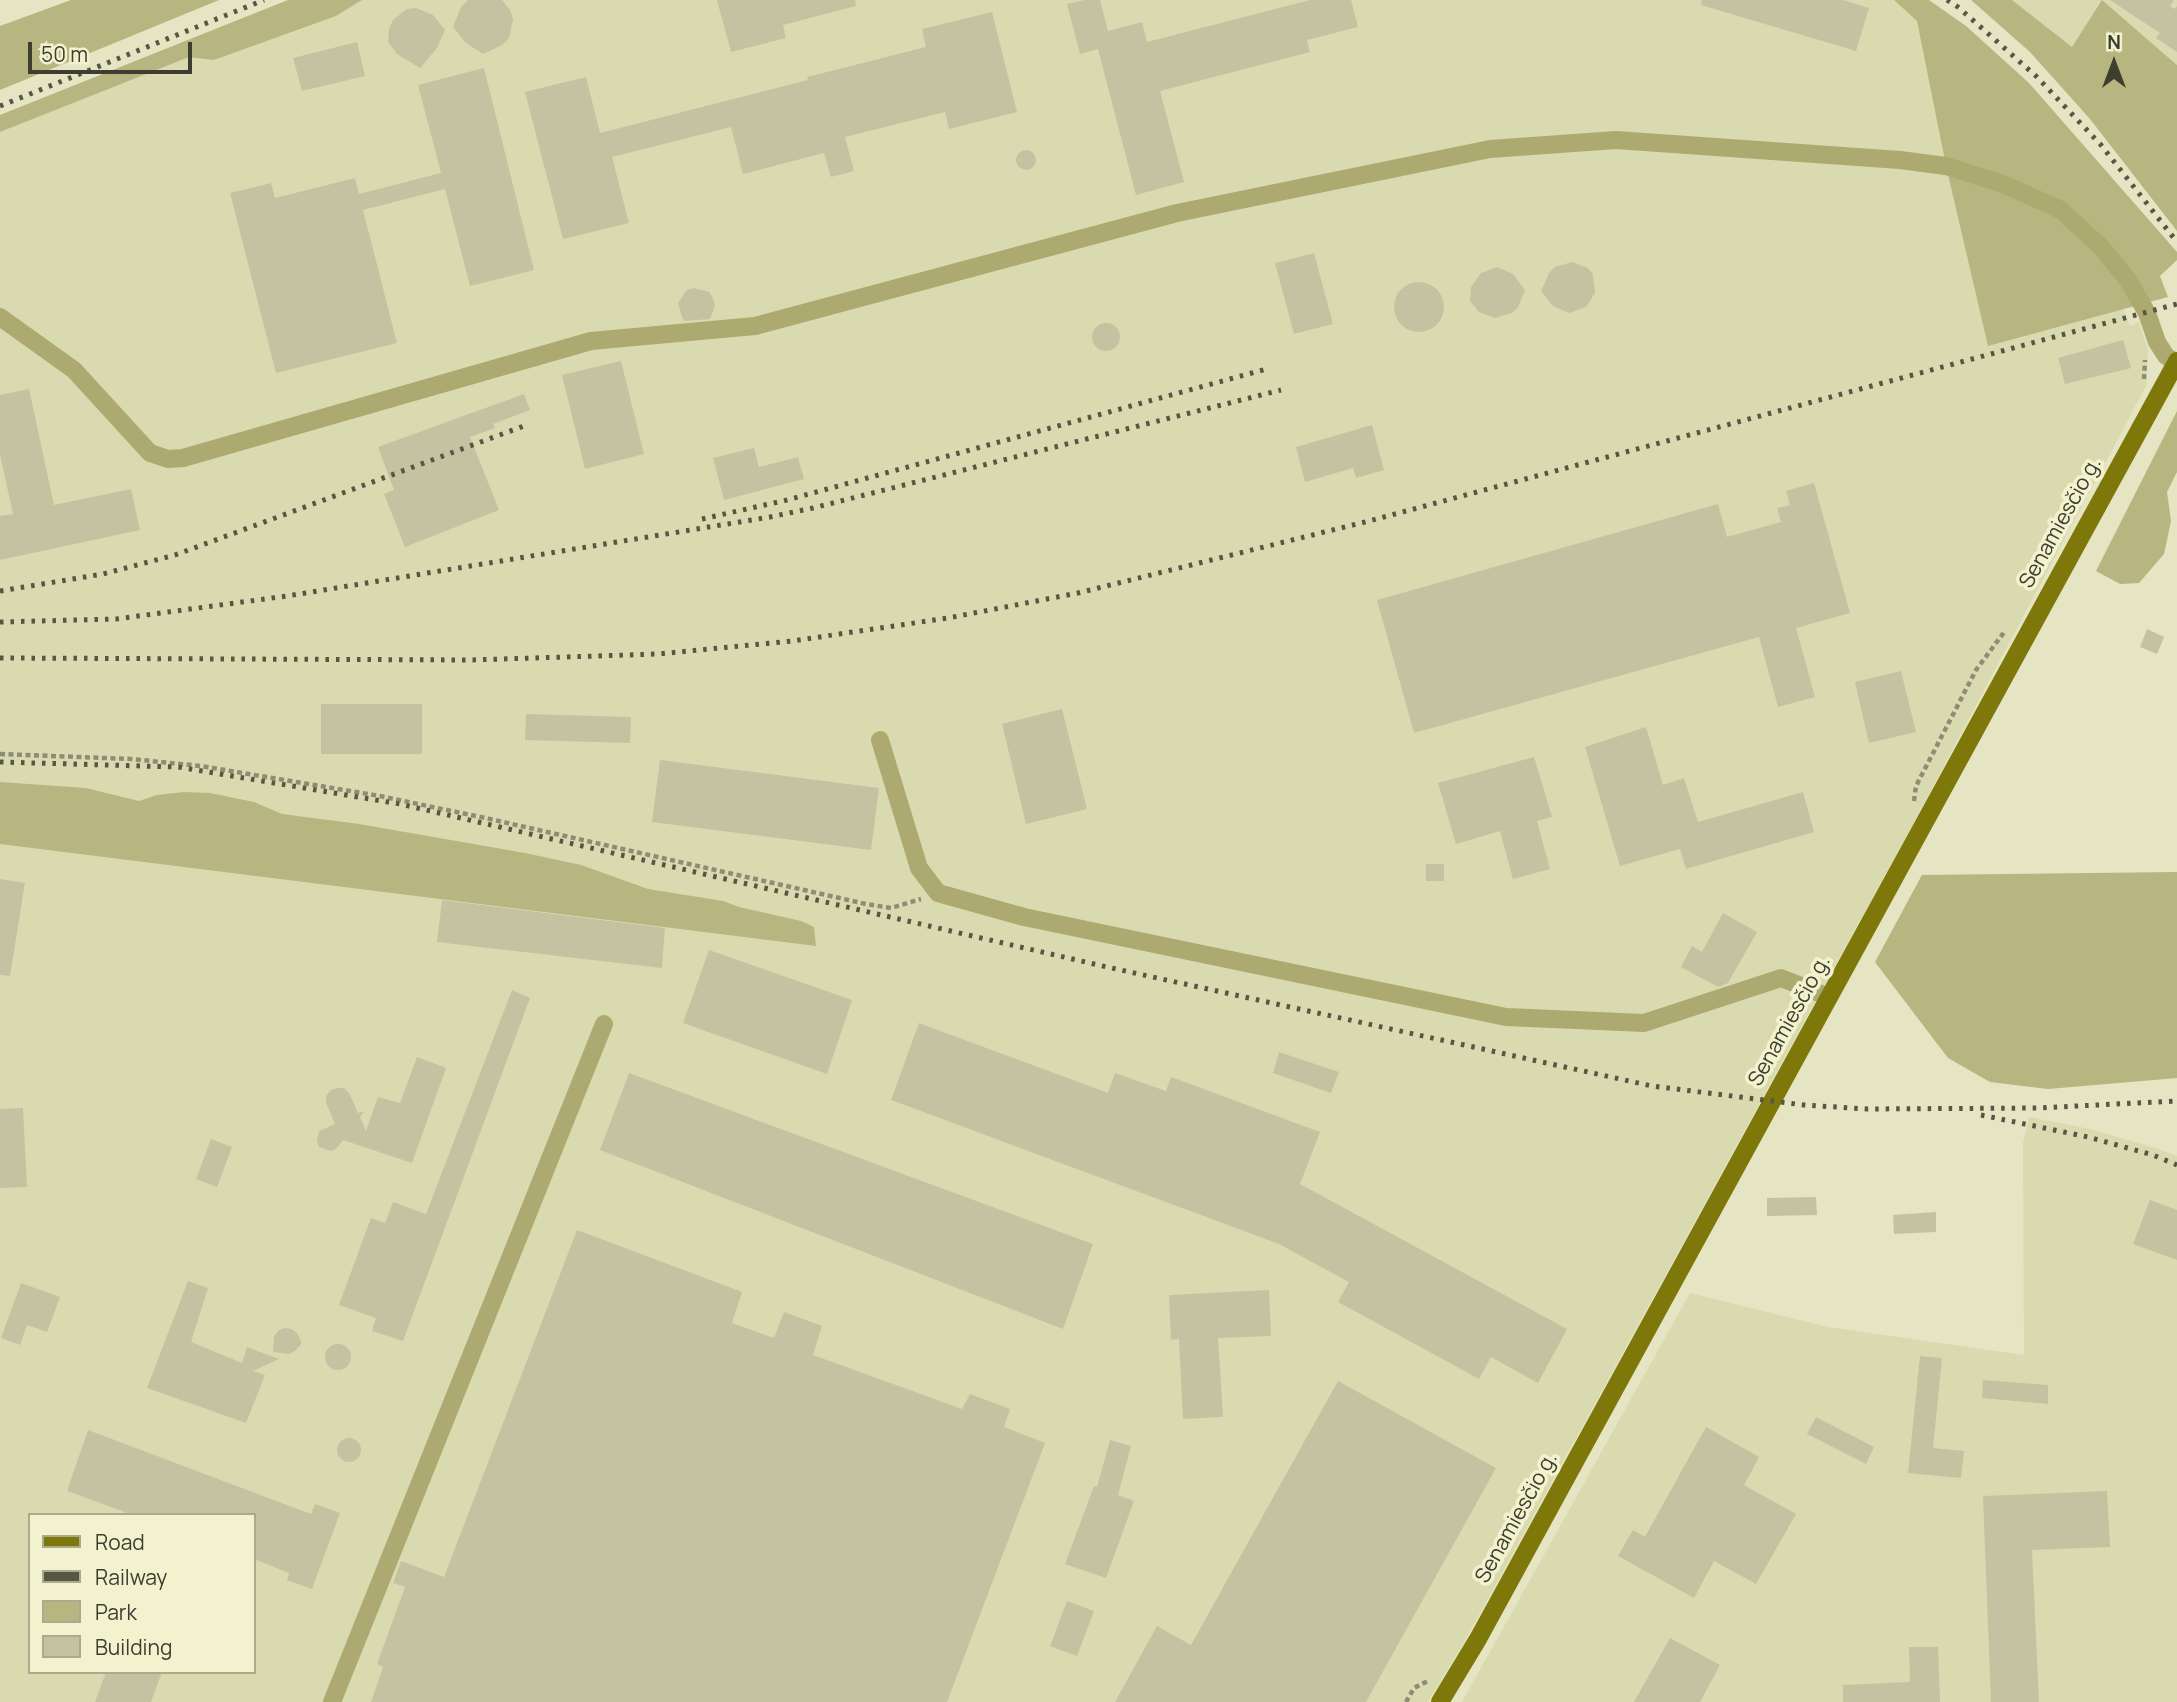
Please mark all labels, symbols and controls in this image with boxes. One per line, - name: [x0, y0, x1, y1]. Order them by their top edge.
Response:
- scale bar: [32, 28, 196, 72]
- north arrow: [2079, 28, 2149, 98]
- text: N: [2107, 29, 2121, 55]
- text: 50 m: [41, 40, 88, 68]
- street label: Senamiesčio g.: [2015, 453, 2107, 593]
- street label: Senamiesčio g.: [1744, 951, 1836, 1091]
- street label: Senamiesčio g.: [1471, 1448, 1563, 1588]
- legend: [28, 1513, 256, 1674]
- text: Road: [95, 1528, 145, 1556]
- text: Railway: [95, 1563, 167, 1591]
- text: Park: [95, 1598, 137, 1626]
- text: Building: [95, 1633, 172, 1661]

